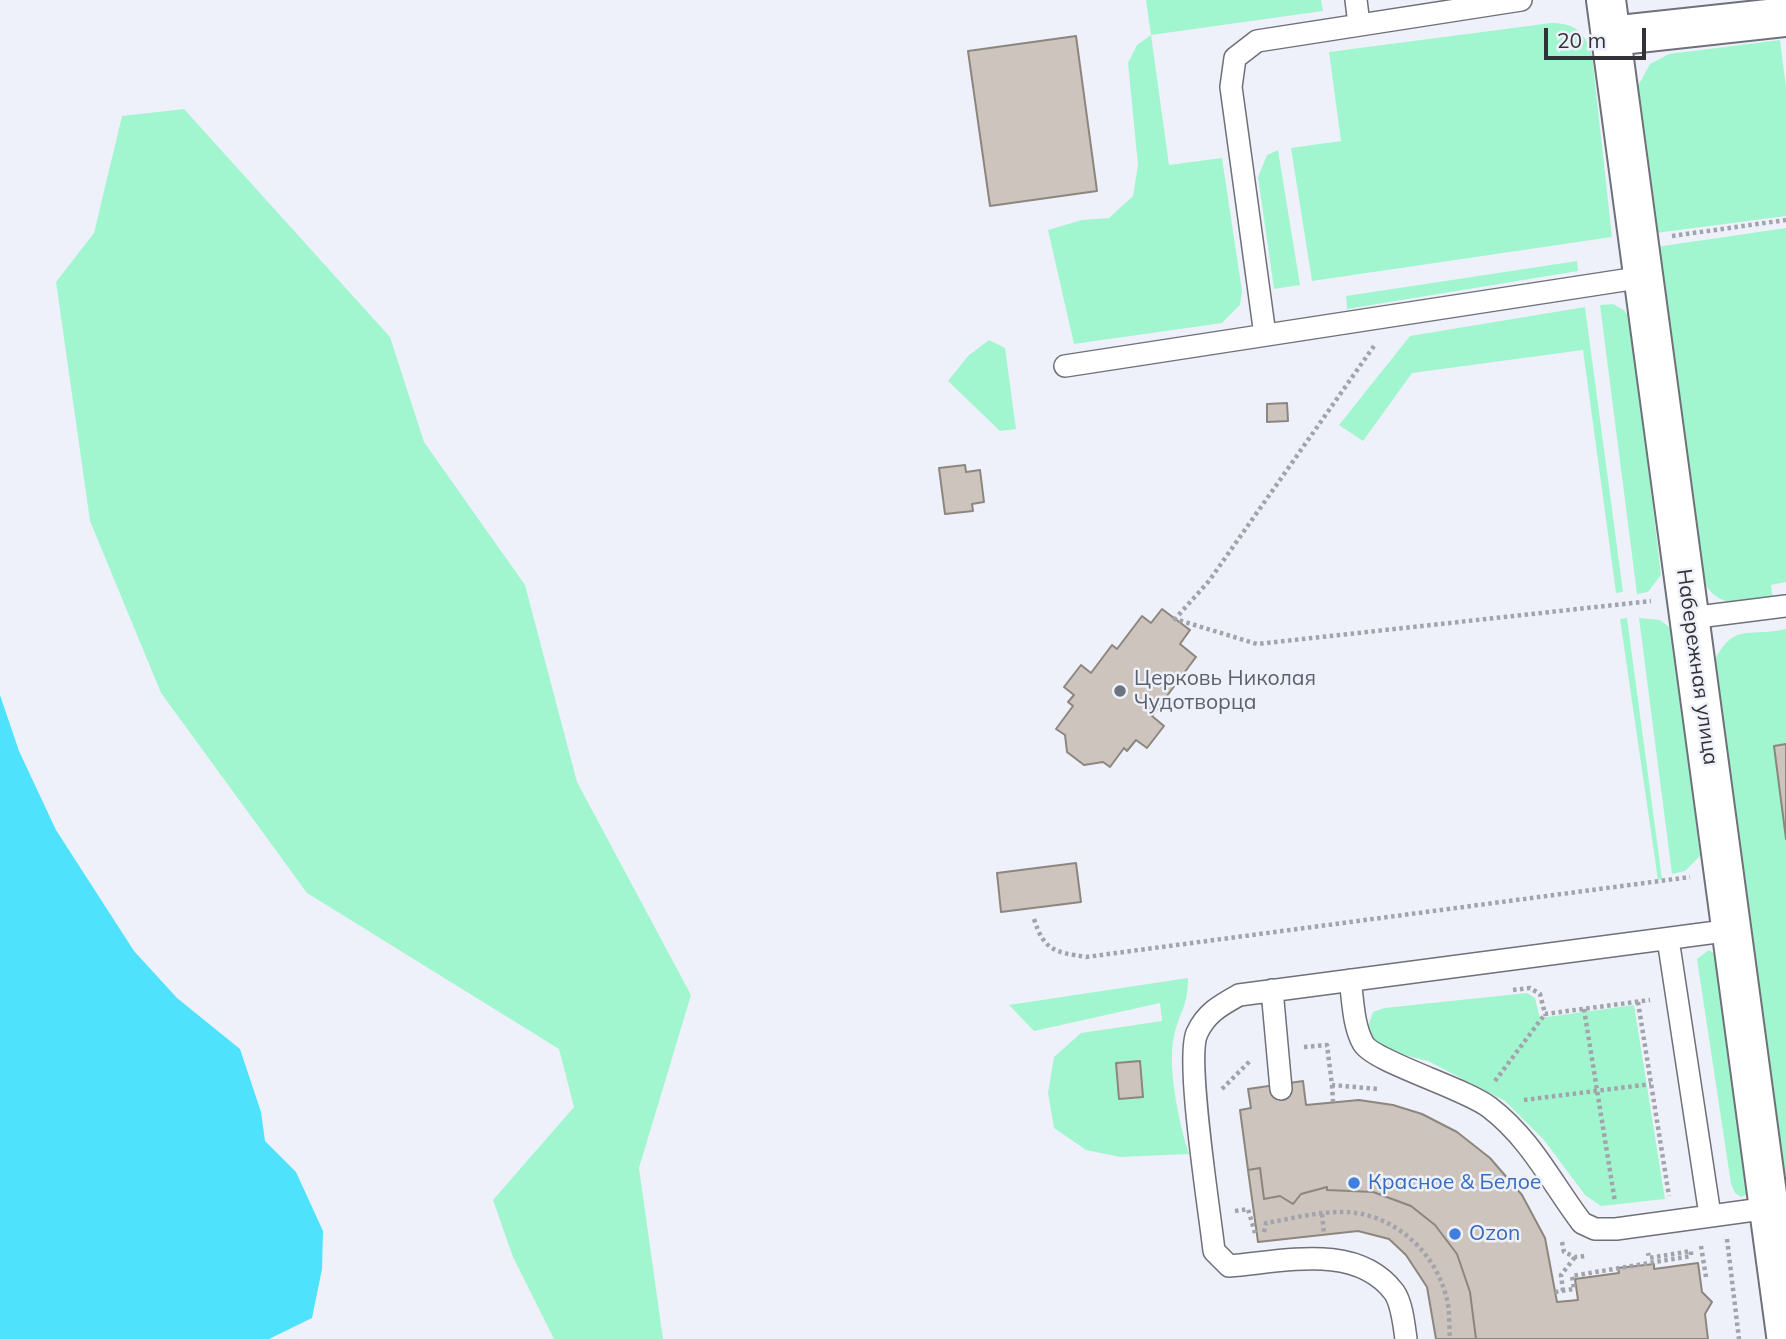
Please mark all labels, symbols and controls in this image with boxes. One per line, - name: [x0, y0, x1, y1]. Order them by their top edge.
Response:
- scale bar: [1548, 14, 1650, 58]
- text: 20 m: [1557, 27, 1606, 53]
- street label: Набережная улица: [1671, 567, 1723, 767]
- place label: Церковь Николая Чудотворца: [1134, 666, 1316, 716]
- marker: Церковь Николая Чудотворца: [1112, 683, 1128, 699]
- place label: Красное & Белое: [1368, 1170, 1541, 1196]
- marker: Красное & Белое: [1346, 1175, 1362, 1191]
- place label: Ozon: [1469, 1221, 1520, 1247]
- marker: Ozon: [1447, 1226, 1463, 1242]

